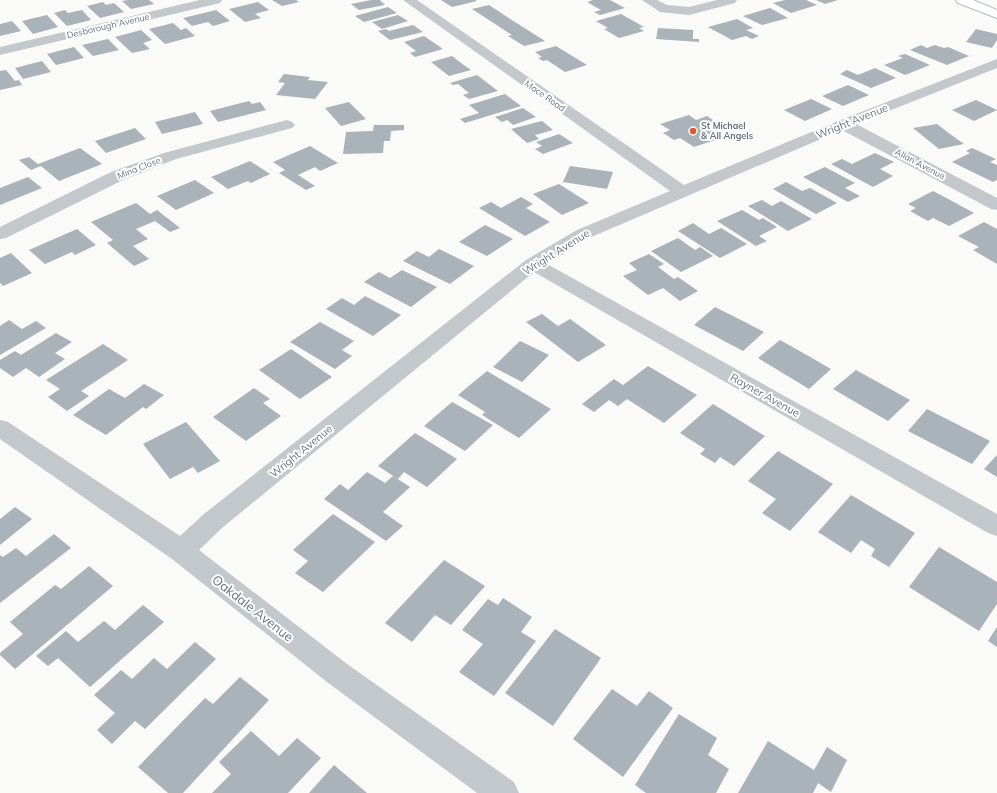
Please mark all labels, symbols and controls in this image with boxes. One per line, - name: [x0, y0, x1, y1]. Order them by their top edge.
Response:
- street label: Desborough Avenue: [65, 11, 150, 40]
- street label: Mace Road: [523, 78, 568, 114]
- street label: Wright Avenue: [814, 100, 890, 142]
- place label: St Michael & All Angels: [701, 120, 754, 141]
- marker: St Michael & All Angels: [688, 126, 698, 136]
- street label: Allan Avenue: [893, 146, 947, 181]
- street label: Mina Close: [116, 154, 162, 181]
- street label: Wright Avenue: [520, 226, 592, 278]
- street label: Rayner Avenue: [728, 370, 802, 420]
- street label: Wright Avenue: [267, 422, 335, 480]
- street label: Oakdale Avenue: [209, 571, 297, 645]

